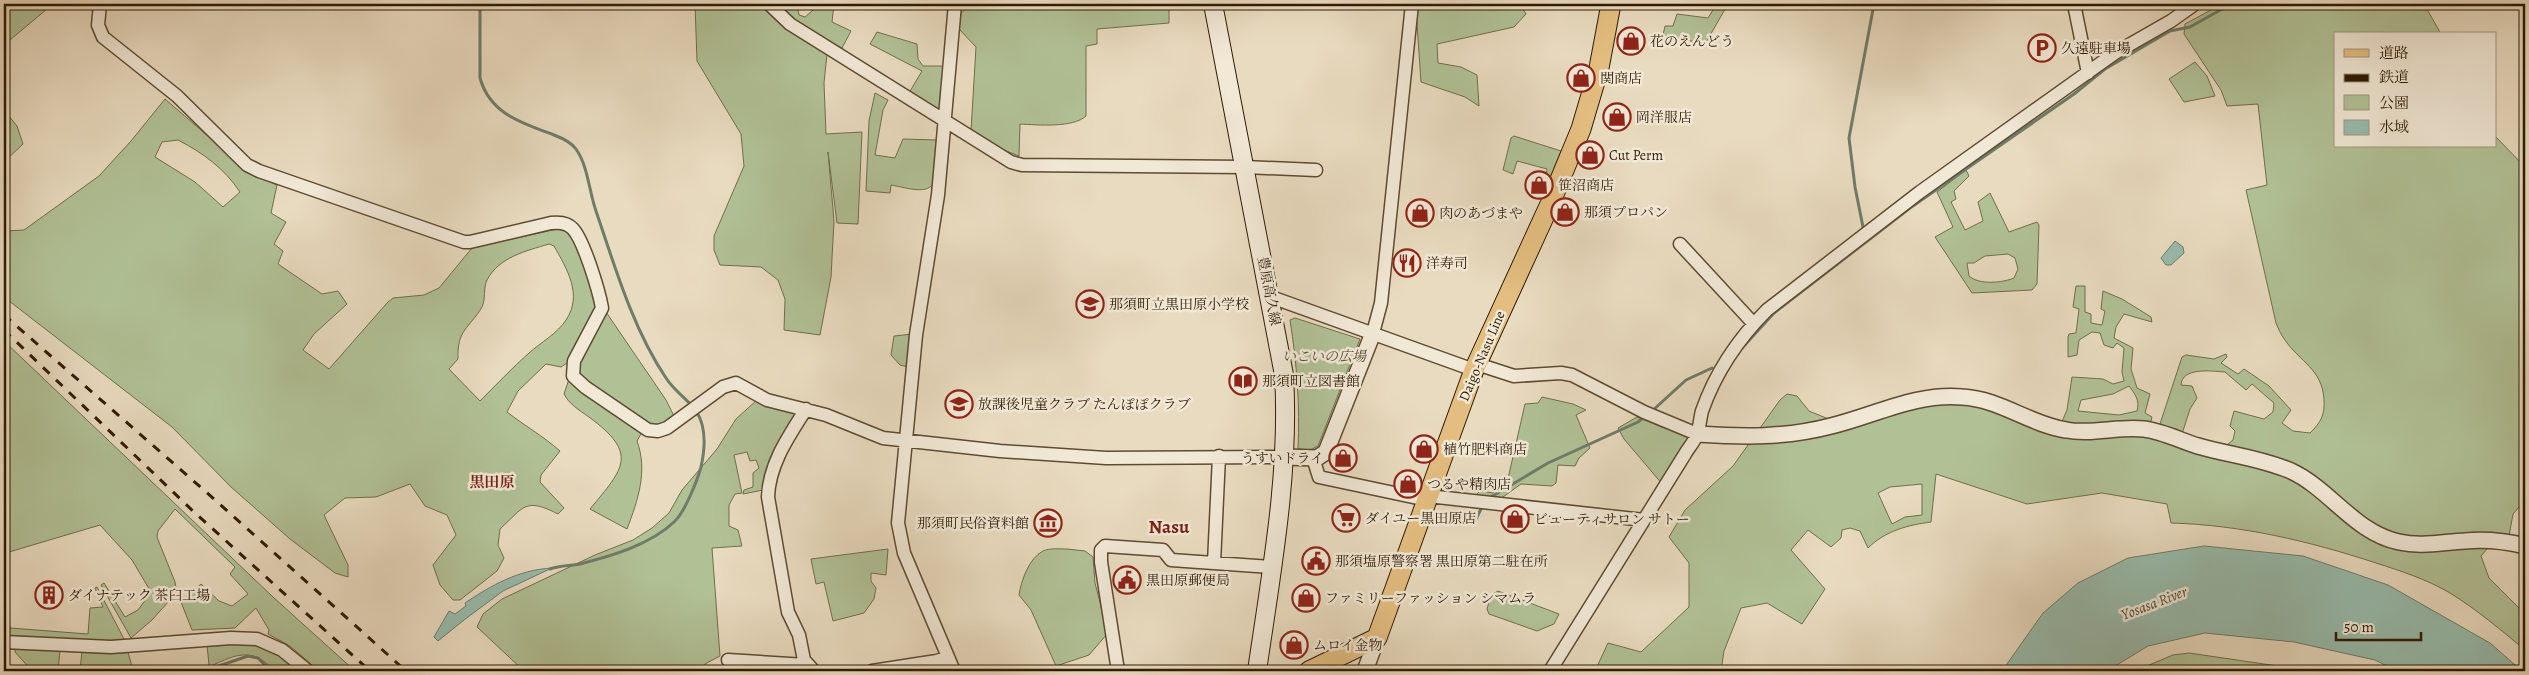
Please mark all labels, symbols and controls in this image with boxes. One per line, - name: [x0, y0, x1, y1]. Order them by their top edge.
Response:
- shop icon: 花のえんどう: [1616, 26, 1646, 56]
- place label: 花のえんどう: [1650, 32, 1734, 51]
- legend: [2334, 32, 2496, 148]
- parking icon: 久遠駐車場: [2027, 33, 2057, 63]
- place label: 久遠駐車場: [2061, 39, 2131, 58]
- text: 道路: [2379, 43, 2409, 63]
- shop icon: 関商店: [1566, 63, 1596, 93]
- text: 鉄道: [2379, 67, 2409, 87]
- place label: 関商店: [1600, 69, 1642, 88]
- text: 公園: [2379, 93, 2409, 113]
- shop icon: 岡洋服店: [1602, 102, 1632, 132]
- place label: 岡洋服店: [1636, 108, 1692, 127]
- text: 水域: [2379, 117, 2409, 137]
- shop icon: Cut Perm: [1575, 140, 1605, 170]
- place label: Cut Perm: [1609, 146, 1663, 165]
- shop icon: 笹沼商店: [1524, 170, 1554, 200]
- place label: 笹沼商店: [1558, 176, 1614, 195]
- shop icon: 那須プロパン: [1550, 197, 1580, 227]
- shop icon: 肉のあづまや: [1405, 198, 1435, 228]
- place label: 那須プロパン: [1584, 203, 1668, 222]
- place label: 肉のあづまや: [1439, 204, 1523, 223]
- restaurant icon: 洋寿司: [1392, 248, 1422, 278]
- place label: 洋寿司: [1426, 254, 1468, 273]
- street label: 豊原高久線: [1253, 255, 1285, 327]
- school or university icon: 那須町立黒田原小学校: [1075, 289, 1105, 319]
- place label: 那須町立黒田原小学校: [1109, 295, 1249, 314]
- street label: Daigo-Nasu Line: [1454, 308, 1510, 404]
- park label: いこいの広場: [1282, 347, 1368, 366]
- library icon: 那須町立図書館: [1228, 366, 1258, 396]
- place label: 那須町立図書館: [1262, 372, 1360, 391]
- school or university icon: 放課後児童クラブ たんぽぽクラブ: [944, 389, 974, 419]
- place label: 放課後児童クラブ たんぽぽクラブ: [978, 395, 1191, 414]
- shop icon: 植竹肥料商店: [1409, 434, 1439, 464]
- place label: 植竹肥料商店: [1443, 440, 1527, 459]
- shop icon: うすいドライ: [1328, 443, 1358, 473]
- place label: うすいドライ: [1240, 449, 1324, 468]
- shop icon: つるや精肉店: [1393, 469, 1423, 499]
- district label: 黒田原: [469, 472, 515, 492]
- place label: つるや精肉店: [1427, 475, 1511, 494]
- supermarket icon: ダイユー黒田原店: [1331, 503, 1361, 533]
- shop icon: ビューティサロン サトー: [1500, 504, 1530, 534]
- museum icon: 那須町民俗資料館: [1033, 508, 1063, 538]
- place label: ダイユー黒田原店: [1365, 509, 1476, 528]
- place label: ビューティサロン サトー: [1534, 510, 1690, 529]
- place label: 那須町民俗資料館: [917, 514, 1029, 533]
- district label: Nasu: [1149, 514, 1190, 540]
- public building icon: 那須塩原警察署 黒田原第二駐在所: [1301, 546, 1331, 576]
- place label: 那須塩原警察署 黒田原第二駐在所: [1335, 552, 1548, 571]
- public building icon: 黒田原郵便局: [1112, 565, 1142, 595]
- place label: 黒田原郵便局: [1146, 571, 1230, 590]
- building icon: ダイナテック 茶臼工場: [34, 580, 64, 610]
- water label: Yosasa River: [2118, 581, 2191, 625]
- shop icon: ファミリーファッション シマムラ: [1291, 583, 1321, 613]
- place label: ダイナテック 茶臼工場: [68, 586, 211, 605]
- place label: ファミリーファッション シマムラ: [1325, 589, 1536, 608]
- scale bar: [2336, 610, 2422, 642]
- text: 50 m: [2344, 617, 2374, 637]
- shop icon: ムロイ金物: [1279, 630, 1309, 660]
- place label: ムロイ金物: [1313, 636, 1383, 655]

